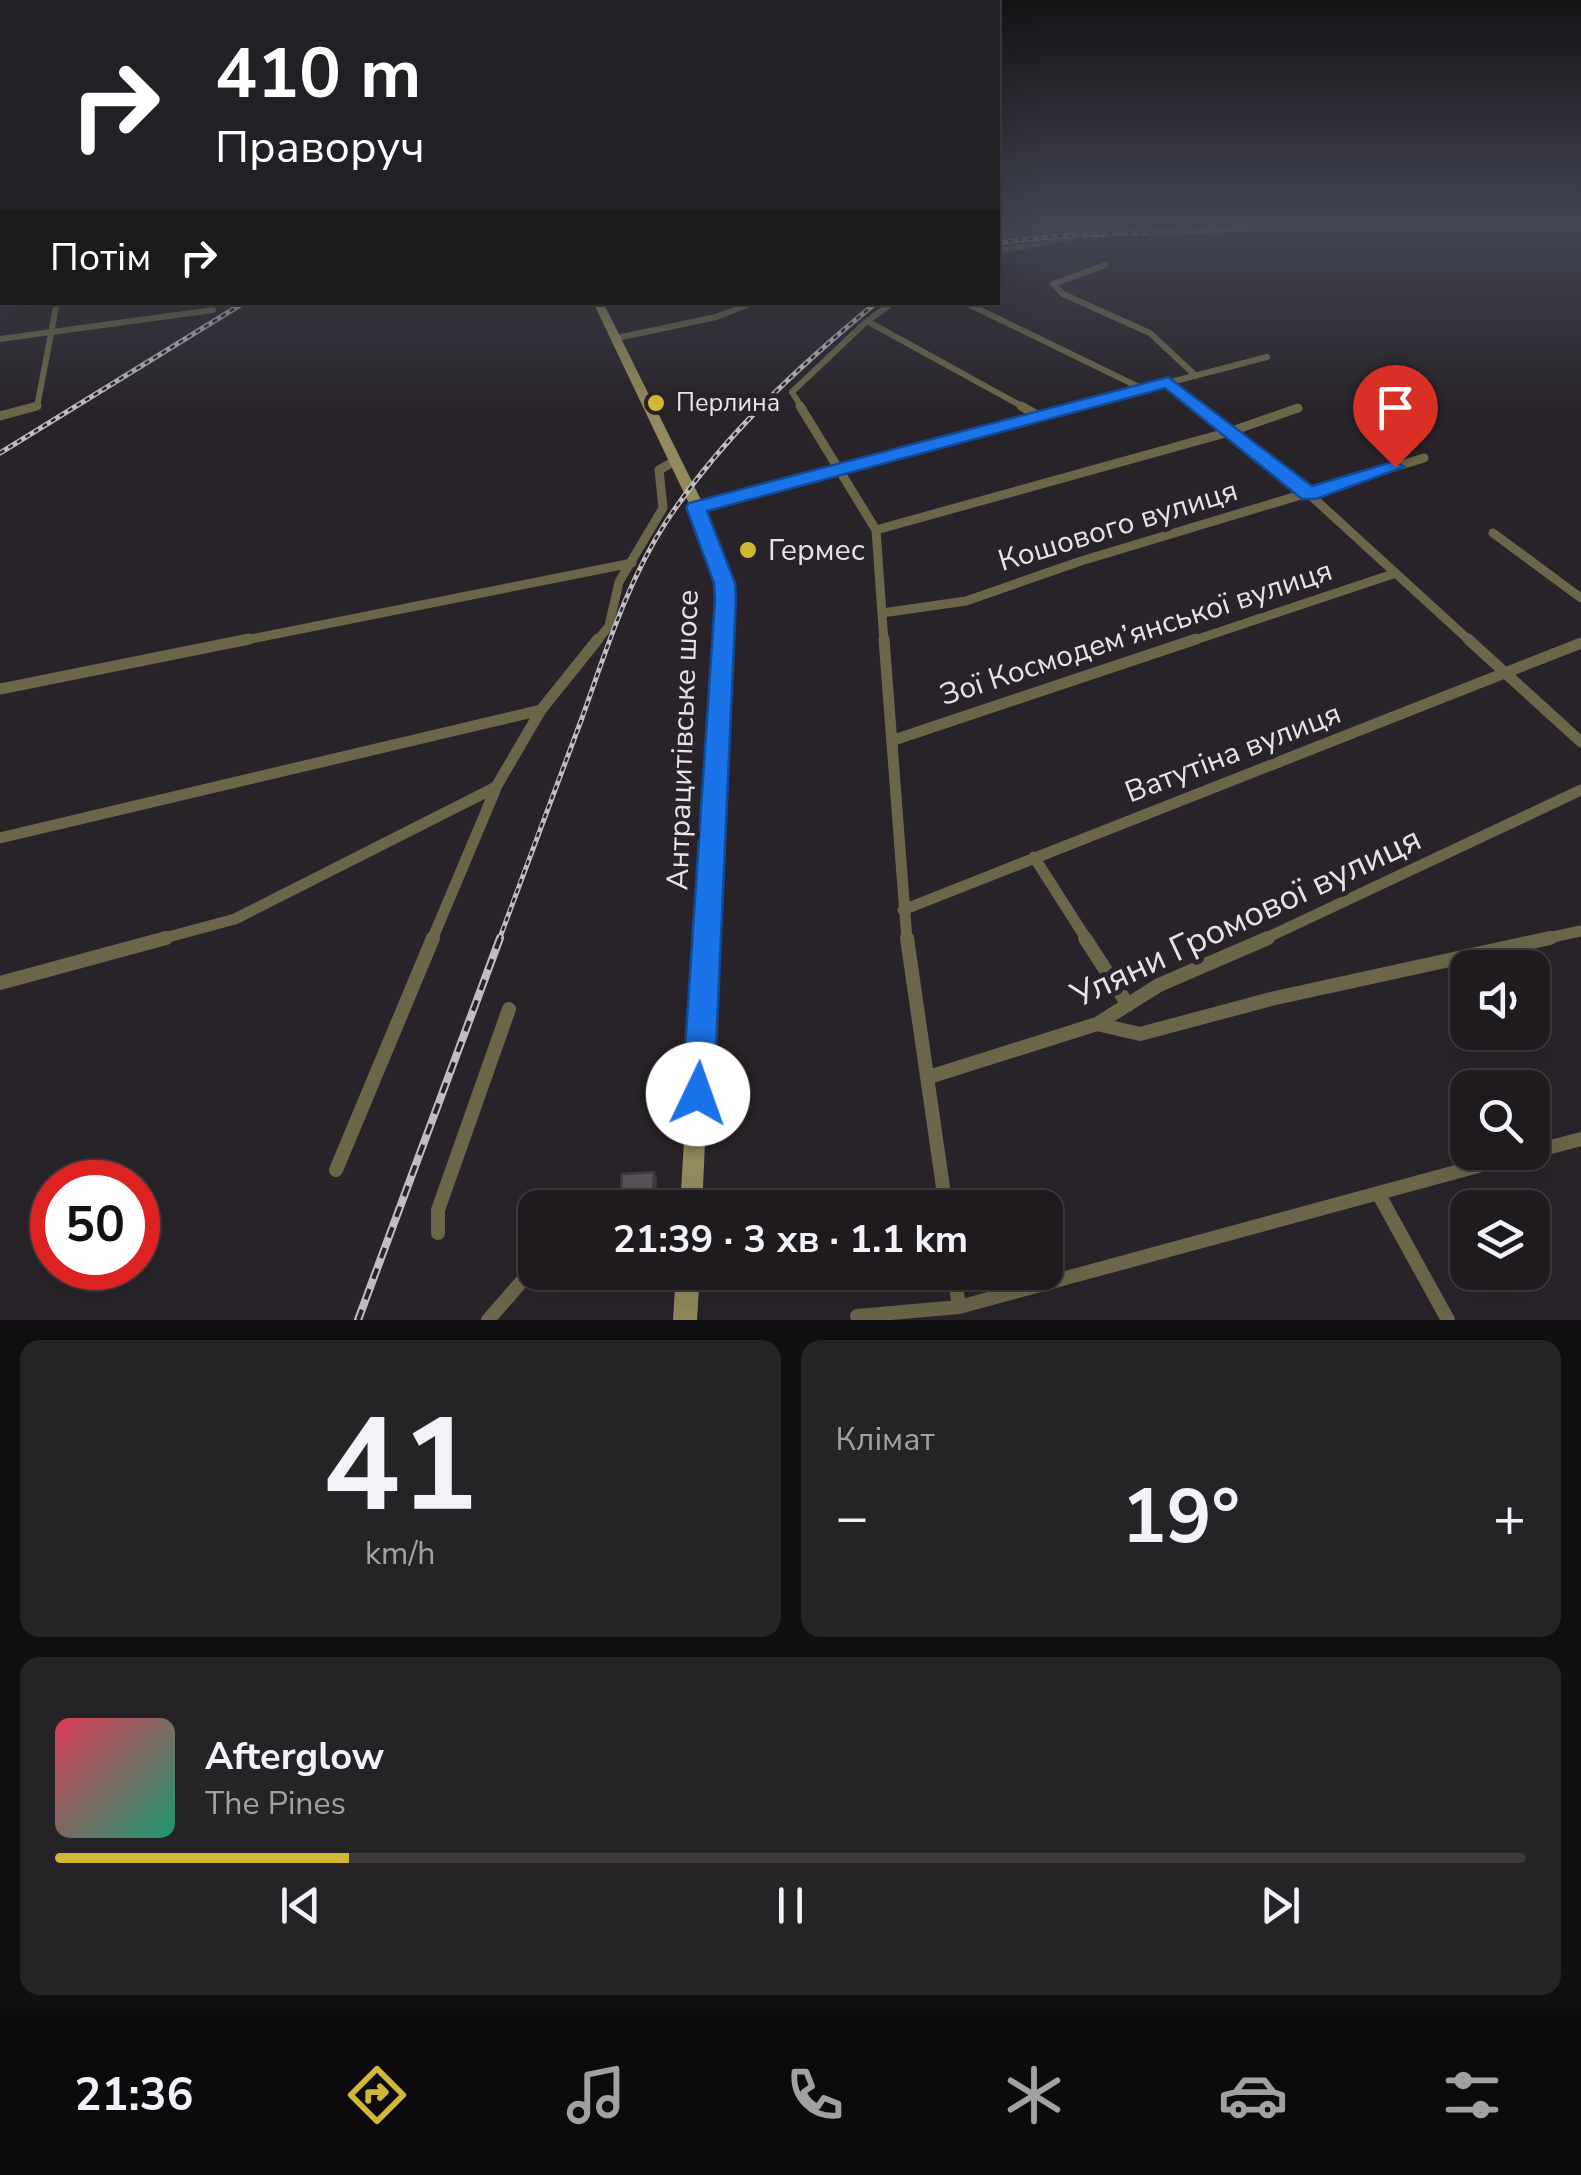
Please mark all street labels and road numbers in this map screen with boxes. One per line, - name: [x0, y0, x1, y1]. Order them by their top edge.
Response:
- street label: Кошового вулиця: [993, 470, 1243, 582]
- street label: Зої Космодем’янської вулиця: [934, 550, 1338, 716]
- street label: Антрацитівське шосе: [657, 589, 709, 891]
- street label: Ватутіна вулиця: [1119, 693, 1347, 813]
- street label: Уляни Громової вулиця: [1062, 815, 1429, 1019]

